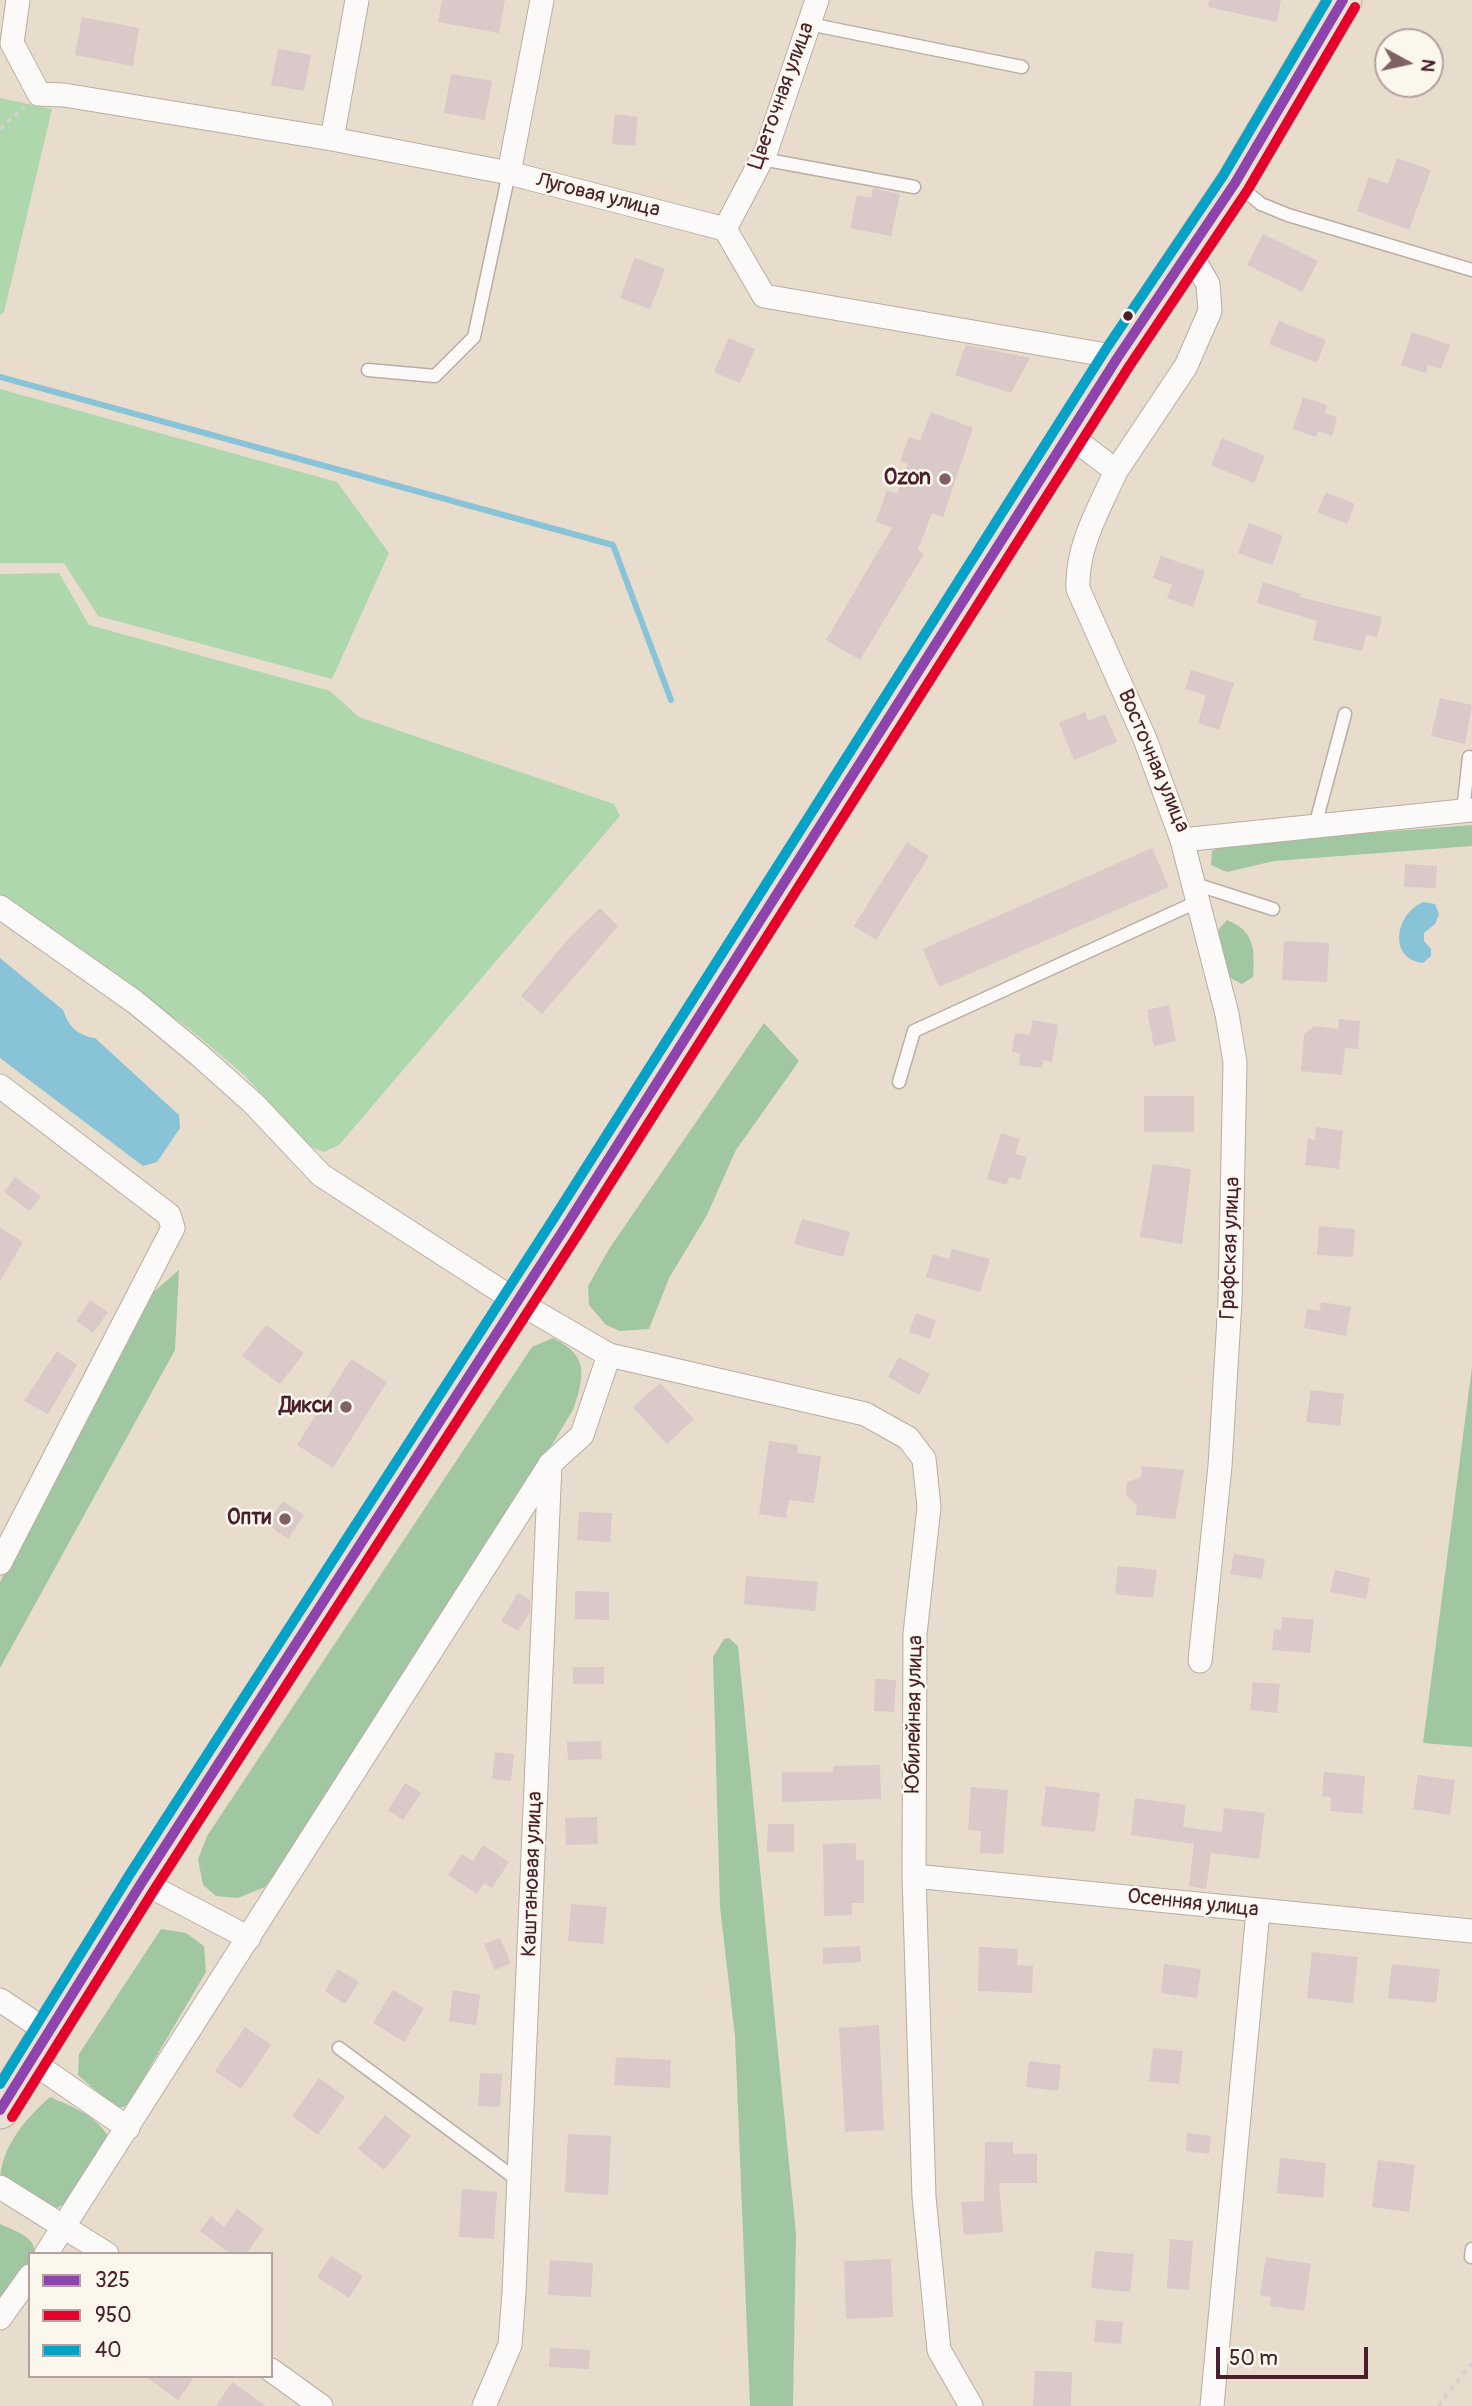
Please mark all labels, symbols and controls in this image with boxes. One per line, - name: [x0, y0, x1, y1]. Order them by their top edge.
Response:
- street label: Цветочная улица: [744, 19, 820, 173]
- north arrow: [1374, 28, 1444, 98]
- text: N: [1415, 58, 1441, 74]
- street label: Луговая улица: [533, 168, 663, 224]
- unlabelled marker: [1121, 309, 1135, 323]
- place label: Ozon: [884, 466, 931, 492]
- marker: Ozon: [937, 471, 953, 487]
- street label: Восточная улица: [1112, 686, 1194, 836]
- street label: Графская улица: [1216, 1176, 1246, 1320]
- place label: Дикси: [279, 1394, 332, 1420]
- marker: Дикси: [338, 1399, 354, 1415]
- place label: Опти: [227, 1506, 271, 1532]
- marker: Опти: [277, 1511, 293, 1527]
- street label: Юбилейная улица: [901, 1635, 929, 1793]
- street label: Каштановая улица: [518, 1791, 548, 1957]
- street label: Осенняя улица: [1126, 1885, 1260, 1923]
- legend: [28, 2252, 273, 2378]
- text: 325: [95, 2267, 130, 2294]
- text: 950: [95, 2302, 132, 2329]
- scale bar: [1220, 2332, 1372, 2376]
- text: 40: [95, 2337, 122, 2364]
- text: 50 m: [1229, 2345, 1278, 2372]

